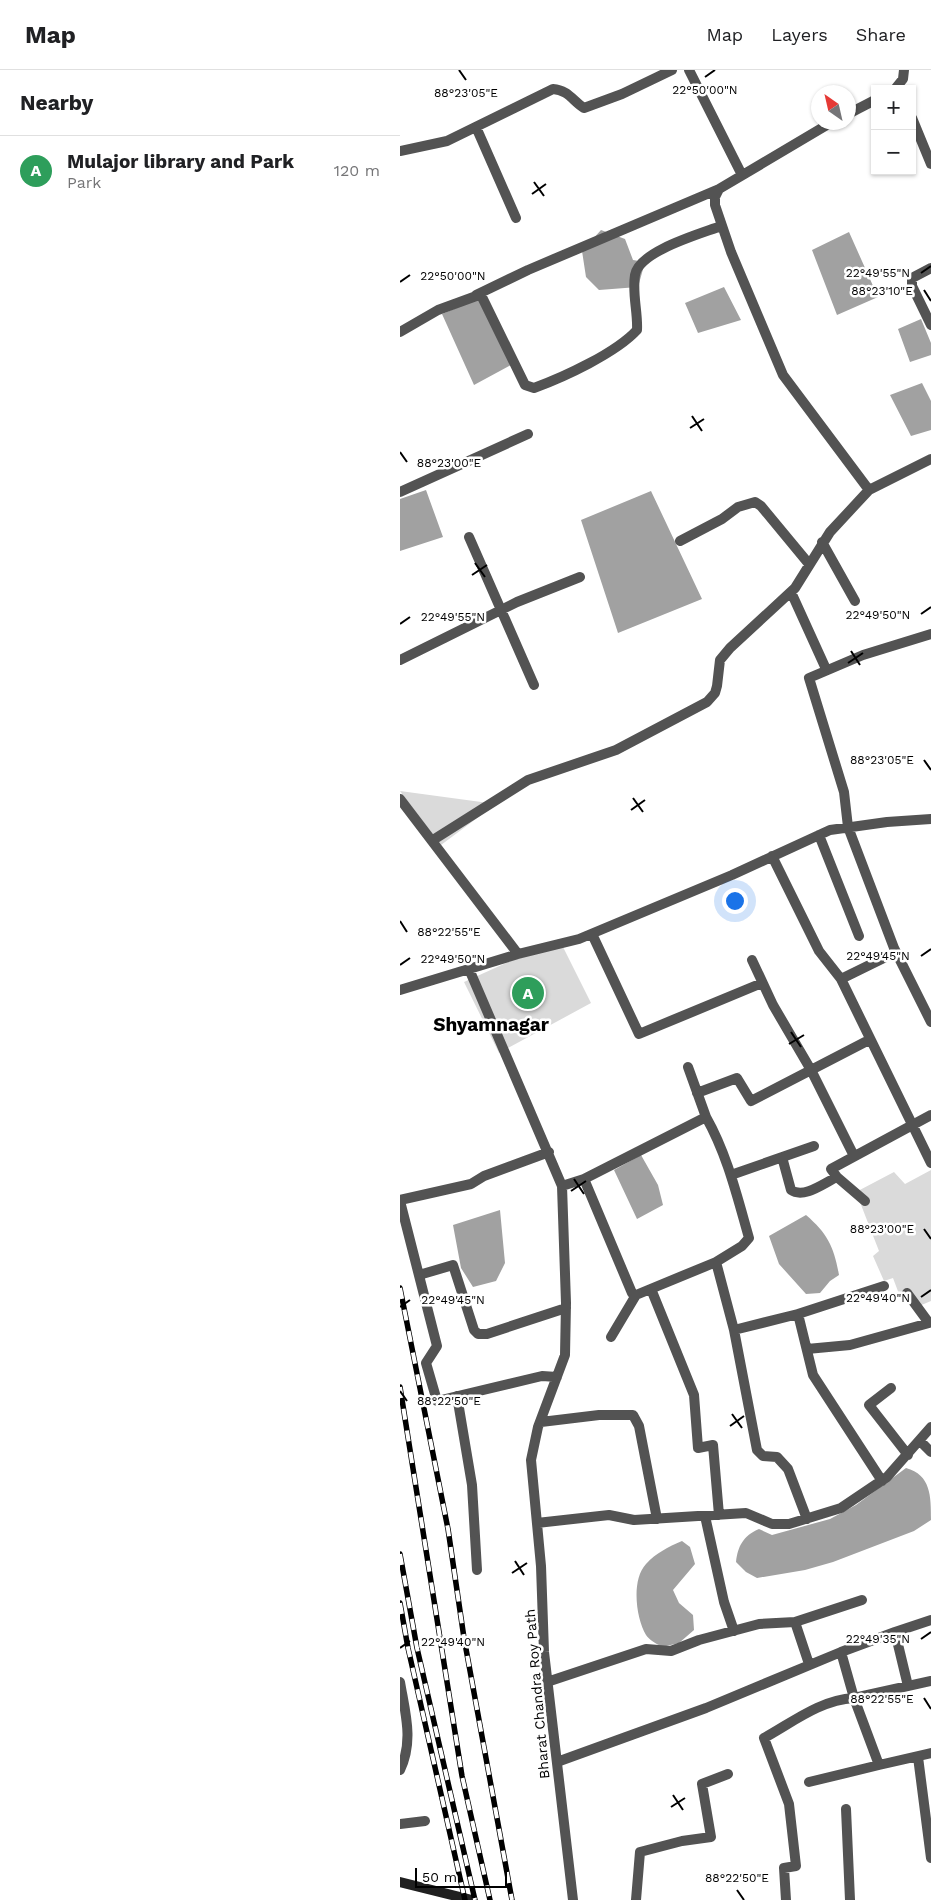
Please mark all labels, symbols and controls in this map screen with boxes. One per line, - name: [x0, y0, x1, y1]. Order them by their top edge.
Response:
- text: Map: [25, 21, 76, 49]
- text: Map: [706, 24, 743, 45]
- text: Layers: [771, 24, 828, 45]
- text: Share: [856, 24, 906, 45]
- text: 22°50'00"N: [672, 83, 738, 97]
- north arrow: [811, 85, 856, 130]
- map controls: [871, 85, 916, 175]
- button: +: [871, 85, 916, 130]
- text: 88°23'05"E: [434, 86, 498, 100]
- text: Nearby: [20, 90, 93, 115]
- button: −: [871, 130, 916, 175]
- text: Mulajor library and Park: [67, 150, 294, 173]
- text: A: [31, 161, 41, 180]
- text: 120 m: [334, 161, 380, 180]
- text: Park: [67, 173, 101, 192]
- text: 22°49'55"N: [846, 266, 910, 280]
- text: 22°50'00"N: [420, 269, 486, 283]
- text: 88°23'10"E: [851, 284, 913, 298]
- text: 88°23'00"E: [417, 456, 482, 470]
- text: 22°49'50"N: [846, 608, 910, 622]
- text: 22°49'55"N: [421, 610, 485, 624]
- text: 88°23'05"E: [850, 753, 914, 767]
- your location: [722, 888, 748, 914]
- text: 88°22'55"E: [417, 925, 481, 939]
- text: 22°49'45"N: [846, 949, 910, 963]
- text: 22°49'50"N: [421, 952, 485, 966]
- pin: A: [512, 974, 544, 1012]
- district label: Shyamnagar: [433, 1013, 550, 1036]
- text: 88°23'00"E: [850, 1222, 915, 1236]
- text: 22°49'40"N: [846, 1291, 910, 1305]
- text: 22°49'45"N: [421, 1293, 485, 1307]
- text: 88°22'50"E: [417, 1394, 481, 1408]
- street label: Bharat Chandra Roy Path: [522, 1608, 552, 1780]
- text: 22°49'35"N: [846, 1632, 910, 1646]
- text: 22°49'40"N: [421, 1635, 485, 1649]
- text: 88°22'55"E: [850, 1692, 914, 1706]
- scale bar: [415, 1865, 508, 1888]
- text: 50 m: [422, 1869, 457, 1885]
- text: 88°22'50"E: [705, 1871, 769, 1885]

